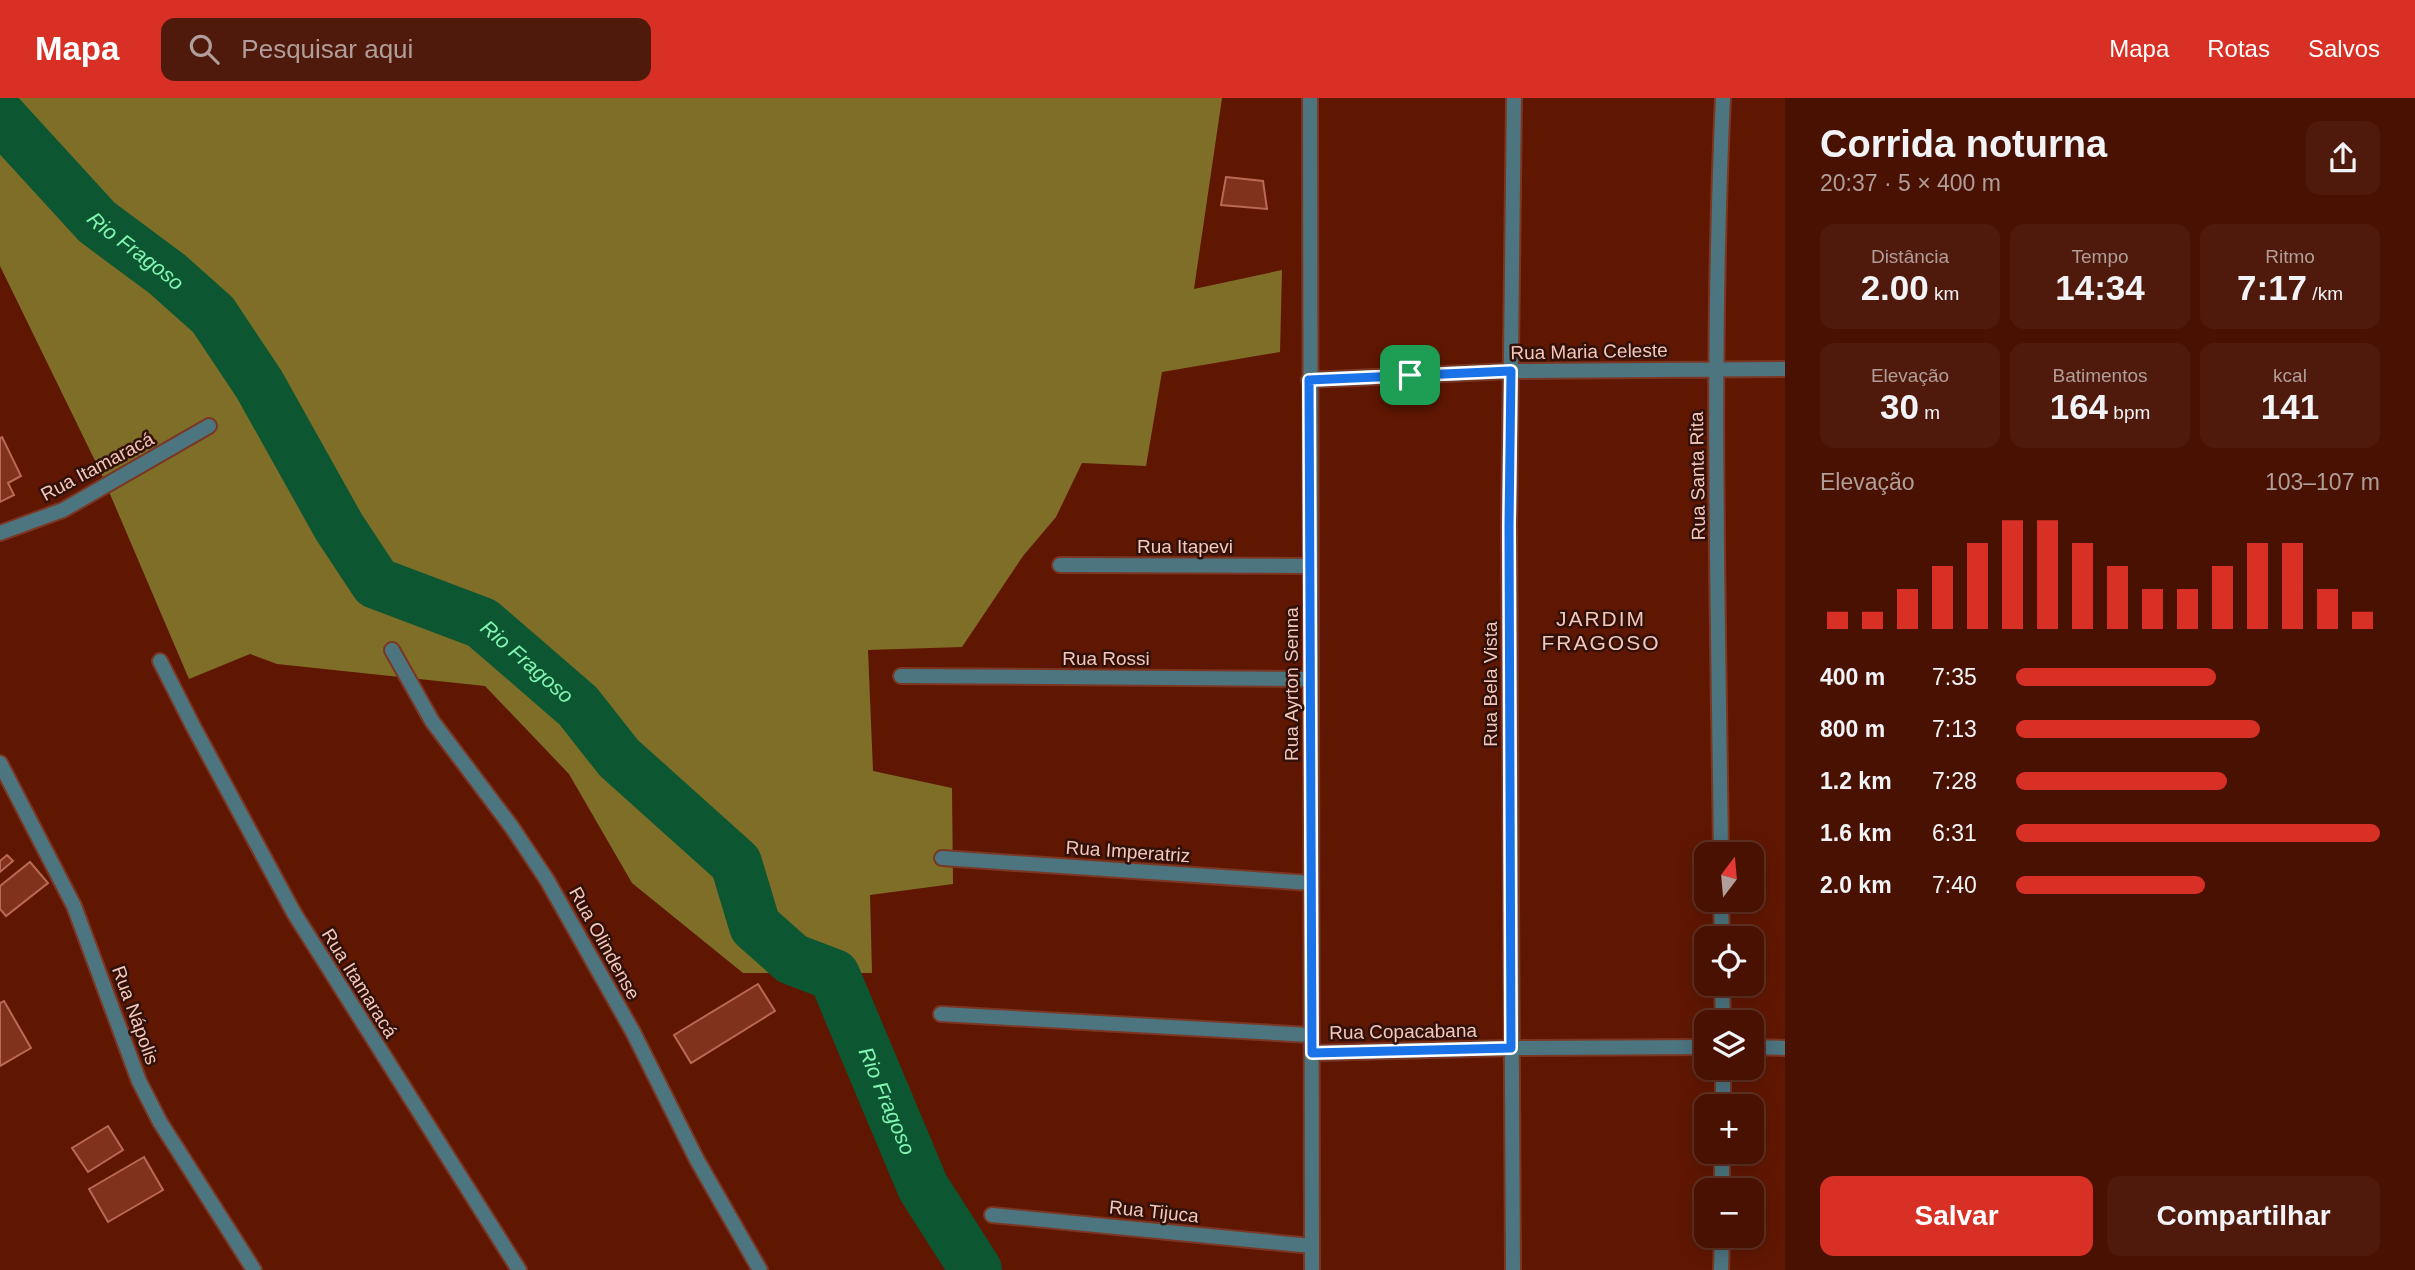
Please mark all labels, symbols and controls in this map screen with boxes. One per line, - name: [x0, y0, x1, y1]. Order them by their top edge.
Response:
- search box: [161, 18, 651, 81]
- text: Mapa: [35, 30, 119, 67]
- icon: search: [185, 30, 223, 68]
- text: Pesquisar aqui: [241, 34, 413, 64]
- text: Mapa: [2109, 35, 2169, 62]
- text: Rotas: [2207, 35, 2270, 62]
- text: Salvos: [2308, 35, 2380, 62]
- button: share: [2306, 121, 2380, 195]
- text: Corrida noturna: [1820, 123, 2107, 165]
- text: 20:37 · 5 × 400 m: [1820, 170, 2001, 196]
- water label: Rio Fragoso: [83, 207, 189, 295]
- text: Distância: [1871, 246, 1949, 267]
- text: Tempo: [2071, 246, 2129, 267]
- text: Ritmo: [2265, 246, 2315, 267]
- text: 2.00: [1861, 268, 1929, 307]
- text: 14:34: [2055, 268, 2145, 307]
- text: 7:17: [2237, 268, 2307, 307]
- text: km: [1929, 283, 1959, 304]
- text: /km: [2307, 283, 2343, 304]
- street label: Rua Maria Celeste: [1510, 340, 1668, 363]
- pin: [1380, 345, 1440, 405]
- icon: arrive: [1391, 356, 1429, 394]
- text: Elevação: [1871, 365, 1949, 386]
- text: Batimentos: [2052, 365, 2148, 386]
- text: kcal: [2273, 365, 2307, 386]
- text: 30: [1880, 387, 1919, 426]
- text: 164: [2050, 387, 2108, 426]
- text: 141: [2261, 387, 2319, 426]
- text: m: [1919, 402, 1940, 423]
- text: bpm: [2108, 402, 2150, 423]
- street label: Rua Santa Rita: [1686, 411, 1709, 541]
- street label: Rua Itamaracá: [37, 428, 158, 505]
- text: Elevação: [1820, 469, 1915, 495]
- text: 103–107 m: [2265, 469, 2380, 495]
- street label: Rua Itapevi: [1137, 536, 1233, 557]
- street label: Rua Ayrton Senna: [1281, 607, 1302, 761]
- district label: JARDIM FRAGOSO: [1541, 607, 1661, 654]
- water label: Rio Fragoso: [476, 615, 578, 708]
- street label: Rua Bela Vista: [1480, 621, 1501, 747]
- street label: Rua Rossi: [1062, 648, 1150, 669]
- text: 400 m: [1820, 664, 1885, 690]
- text: 7:35: [1932, 664, 1977, 690]
- text: 800 m: [1820, 716, 1885, 742]
- text: 7:13: [1932, 716, 1977, 742]
- text: 1.2 km: [1820, 768, 1892, 794]
- text: 7:28: [1932, 768, 1977, 794]
- text: 1.6 km: [1820, 820, 1892, 846]
- text: 6:31: [1932, 820, 1977, 846]
- street label: Rua Imperatriz: [1065, 837, 1191, 866]
- north arrow: [1694, 842, 1764, 912]
- map controls: [1694, 842, 1764, 1248]
- text: 2.0 km: [1820, 872, 1892, 898]
- text: 7:40: [1932, 872, 1977, 898]
- street label: Rua Olindense: [565, 883, 644, 1003]
- street label: Rua Itamaracá: [318, 925, 402, 1042]
- button: locate: [1694, 926, 1764, 996]
- street label: Rua Nápolis: [108, 963, 163, 1067]
- button: layers: [1694, 1010, 1764, 1080]
- street label: Rua Copacabana: [1329, 1020, 1478, 1043]
- water label: Rio Fragoso: [855, 1044, 920, 1158]
- button: +: [1694, 1094, 1764, 1164]
- button: Salvar: [1820, 1176, 2093, 1256]
- button: Compartilhar: [2107, 1176, 2380, 1256]
- button: −: [1694, 1178, 1764, 1248]
- street label: Rua Tijuca: [1108, 1196, 1200, 1227]

